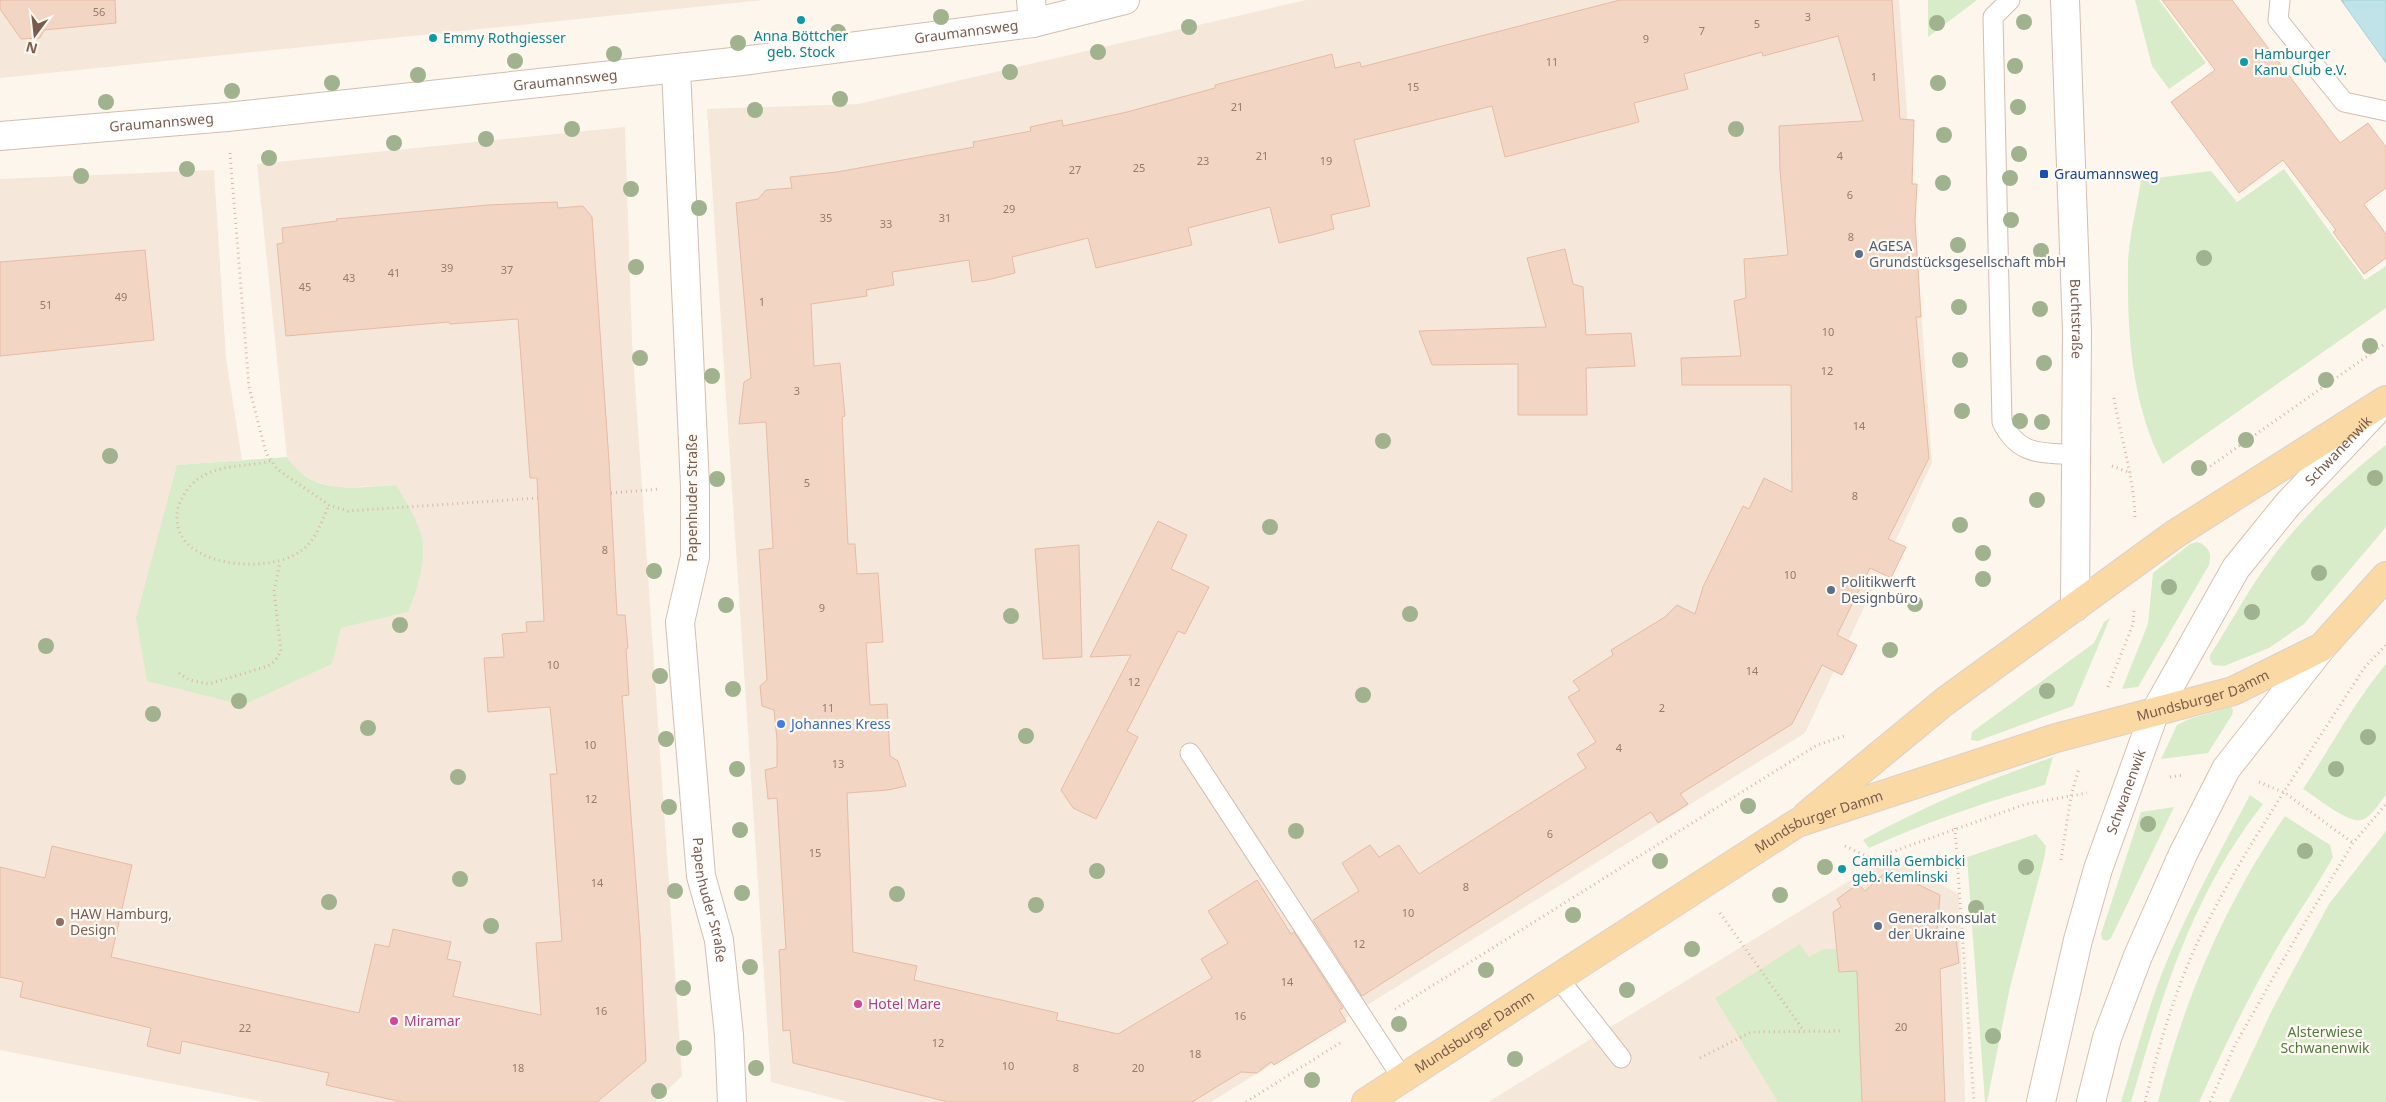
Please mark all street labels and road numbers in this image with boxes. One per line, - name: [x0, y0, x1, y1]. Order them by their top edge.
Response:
- street label: Graumannsweg: [913, 15, 1019, 47]
- street label: Graumannsweg: [512, 65, 618, 95]
- street label: Graumannsweg: [108, 108, 214, 136]
- street label: Buchtstraße: [2066, 278, 2087, 359]
- street label: Schwanenwik: [2300, 411, 2376, 489]
- street label: Papenhuder Straße: [682, 434, 701, 562]
- street label: Mundsburger Damm: [2134, 665, 2272, 725]
- street label: Schwanenwik: [2101, 746, 2150, 837]
- street label: Mundsburger Damm: [1751, 785, 1885, 857]
- street label: Papenhuder Straße: [689, 836, 731, 963]
- street label: Mundsburger Damm: [1411, 986, 1537, 1077]

